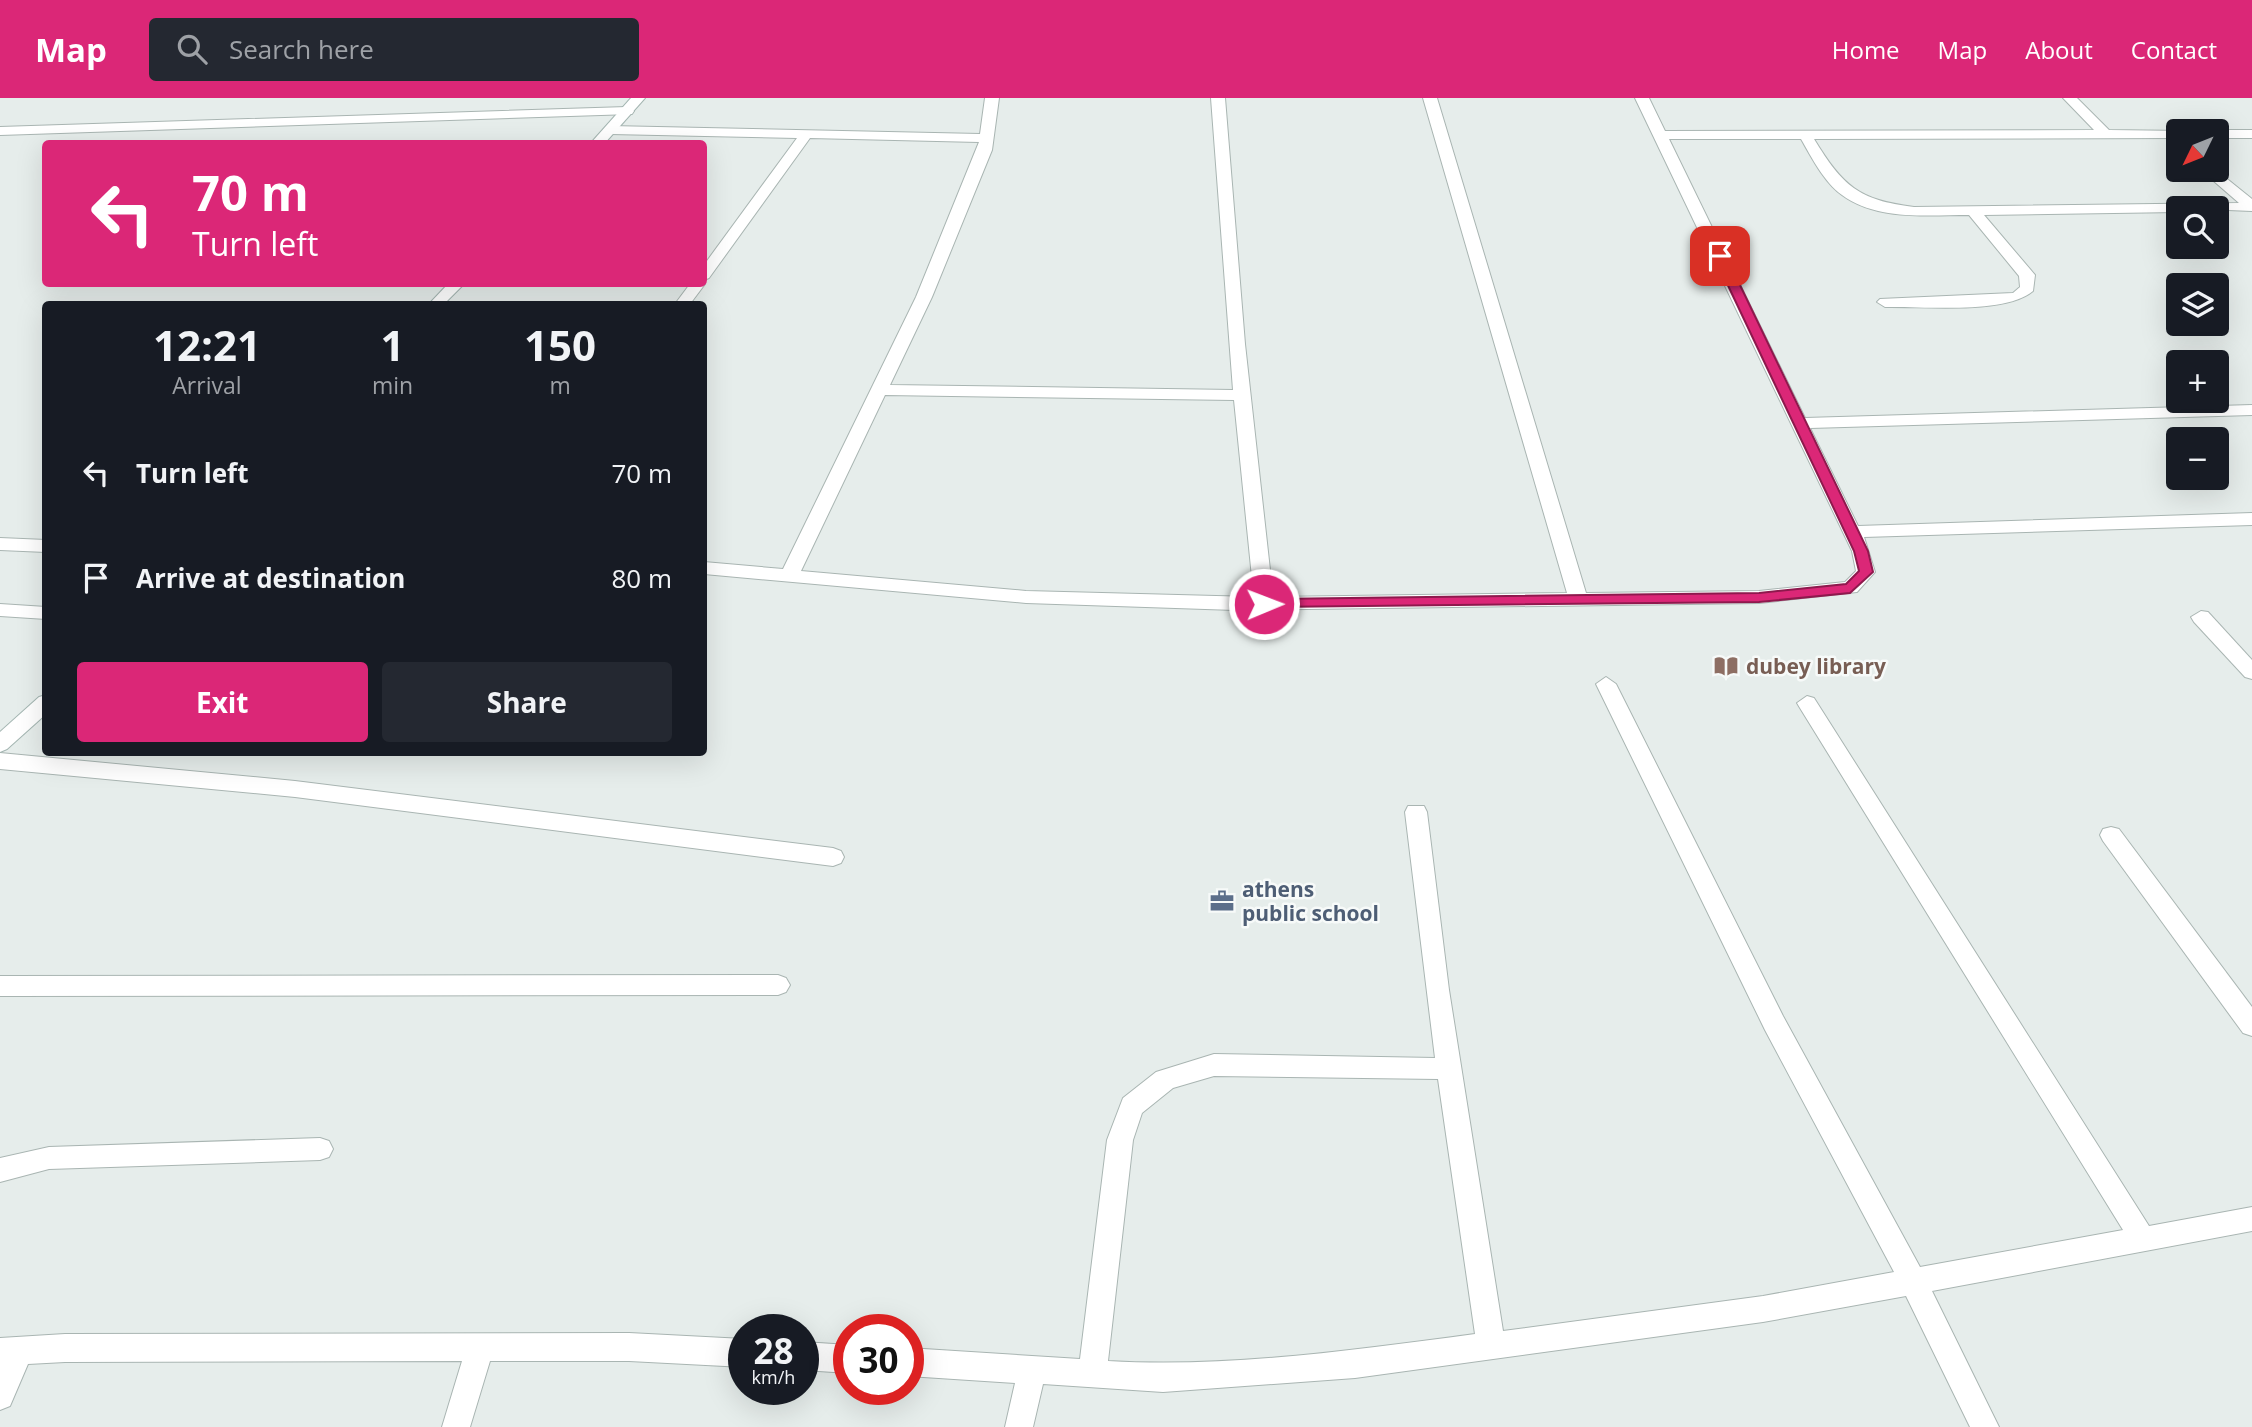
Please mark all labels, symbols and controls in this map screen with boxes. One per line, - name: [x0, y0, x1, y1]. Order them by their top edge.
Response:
- search box: [149, 18, 639, 81]
- text: Map: [35, 27, 107, 72]
- icon: search: [173, 30, 211, 68]
- text: Search here: [229, 31, 374, 67]
- text: Home: [1832, 33, 1900, 66]
- text: Map: [1938, 33, 1987, 66]
- text: About: [2025, 33, 2093, 66]
- text: Contact: [2131, 33, 2217, 66]
- north arrow: [2166, 119, 2230, 182]
- map controls: [2166, 119, 2229, 490]
- text: 70 m: [192, 159, 309, 225]
- icon: left: [77, 168, 168, 259]
- button: search: [2166, 196, 2229, 259]
- text: Turn left: [192, 222, 318, 265]
- pin: [1690, 226, 1750, 286]
- icon: arrive: [1701, 237, 1739, 275]
- button: layers: [2166, 273, 2229, 336]
- text: 12:21: [153, 316, 261, 373]
- text: 1: [380, 316, 405, 373]
- text: 150: [524, 316, 596, 373]
- button: +: [2166, 350, 2229, 413]
- text: Arrival: [172, 369, 242, 401]
- text: min: [372, 369, 413, 401]
- text: m: [549, 369, 571, 401]
- button: −: [2166, 427, 2229, 490]
- icon: left: [77, 454, 115, 492]
- text: Turn left: [136, 455, 248, 491]
- text: 70 m: [611, 455, 672, 491]
- icon: arrive: [77, 559, 115, 597]
- text: Arrive at destination: [136, 560, 405, 596]
- text: 80 m: [611, 560, 672, 596]
- position arrow: [1227, 567, 1301, 641]
- library icon: dubey library: [1712, 652, 1740, 680]
- place label: dubey library: [1746, 652, 1886, 680]
- button: Exit: [77, 662, 368, 742]
- button: Share: [382, 662, 672, 742]
- place label: athens public school: [1242, 875, 1379, 927]
- office icon: athens public school: [1208, 887, 1236, 915]
- speed limit sign: 30: [833, 1314, 924, 1405]
- text: 28: [753, 1327, 794, 1374]
- text: km/h: [752, 1365, 795, 1389]

